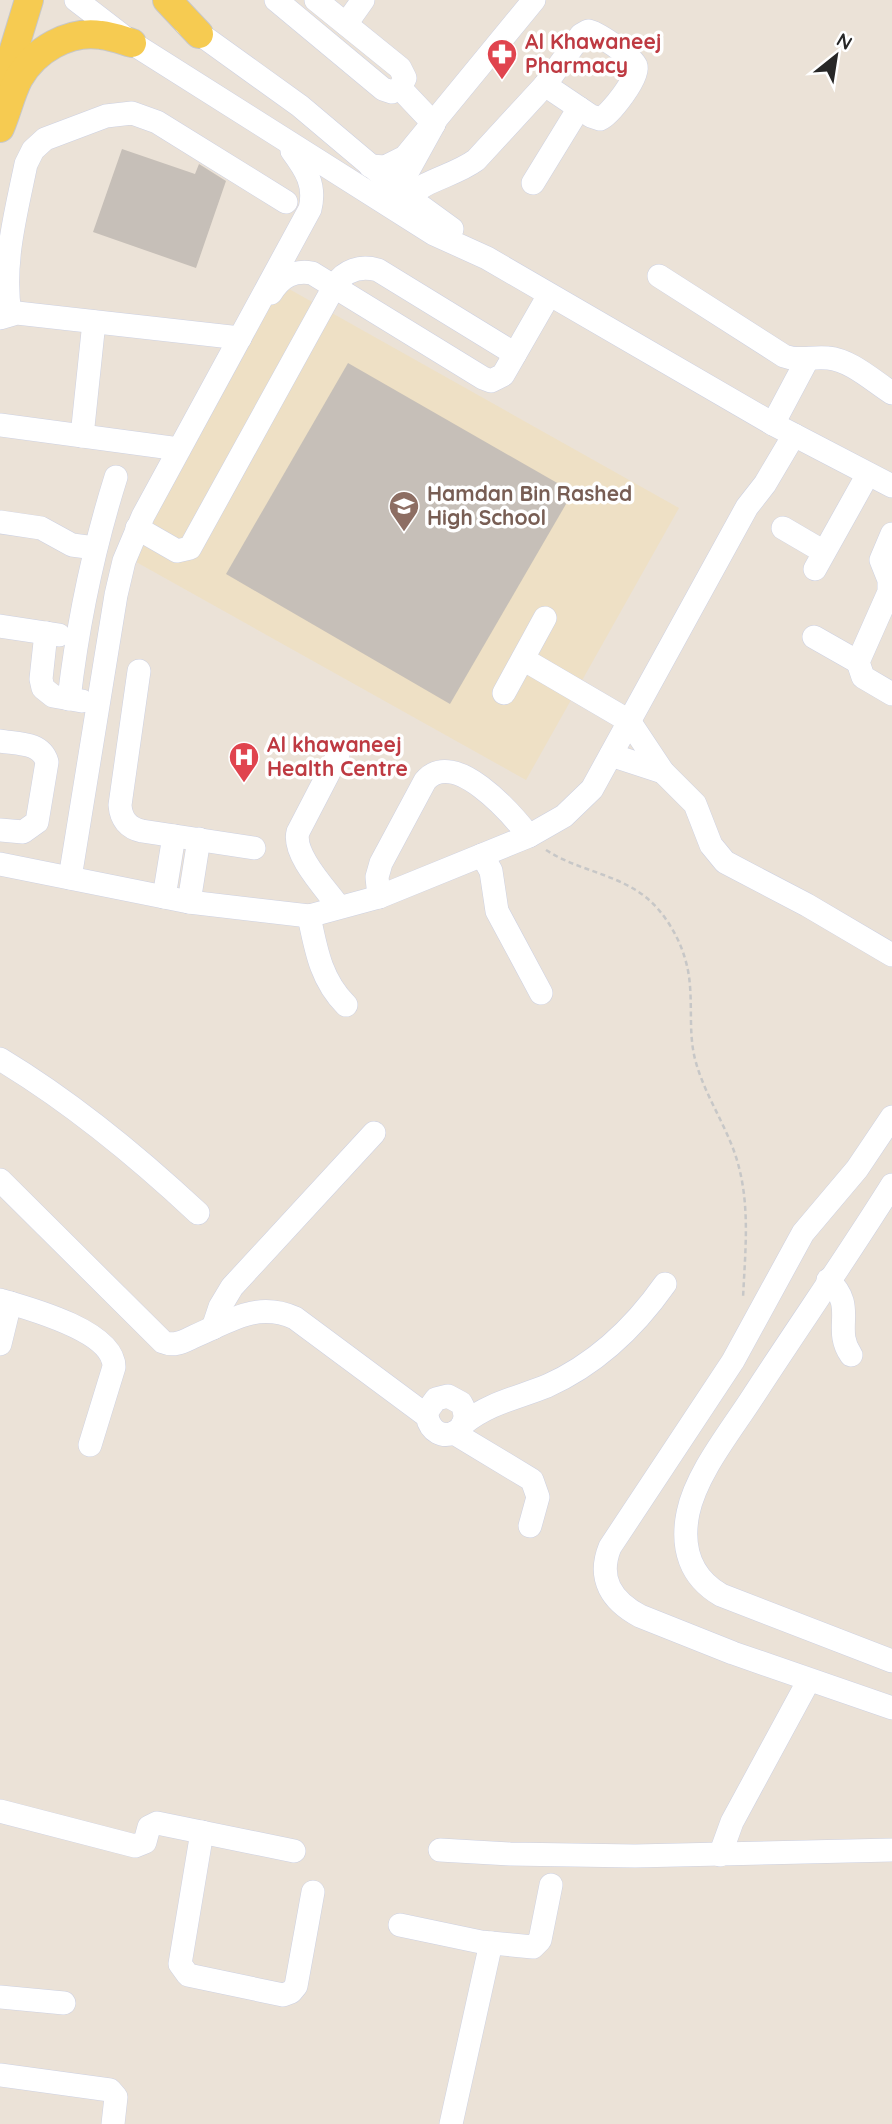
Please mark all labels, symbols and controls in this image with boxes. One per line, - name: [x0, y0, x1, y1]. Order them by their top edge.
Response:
- north arrow: [801, 21, 871, 91]
- text: N: [832, 27, 857, 55]
- place label: Al Khawaneej Pharmacy: [525, 28, 662, 78]
- pharmacy icon: Al Khawaneej Pharmacy: [485, 37, 519, 81]
- place label: Hamdan Bin Rashed High School: [427, 480, 632, 530]
- school or university icon: Hamdan Bin Rashed High School: [387, 489, 421, 533]
- place label: Al khawaneej Health Centre: [267, 731, 408, 781]
- hospital icon: Al khawaneej Health Centre: [227, 740, 261, 784]

